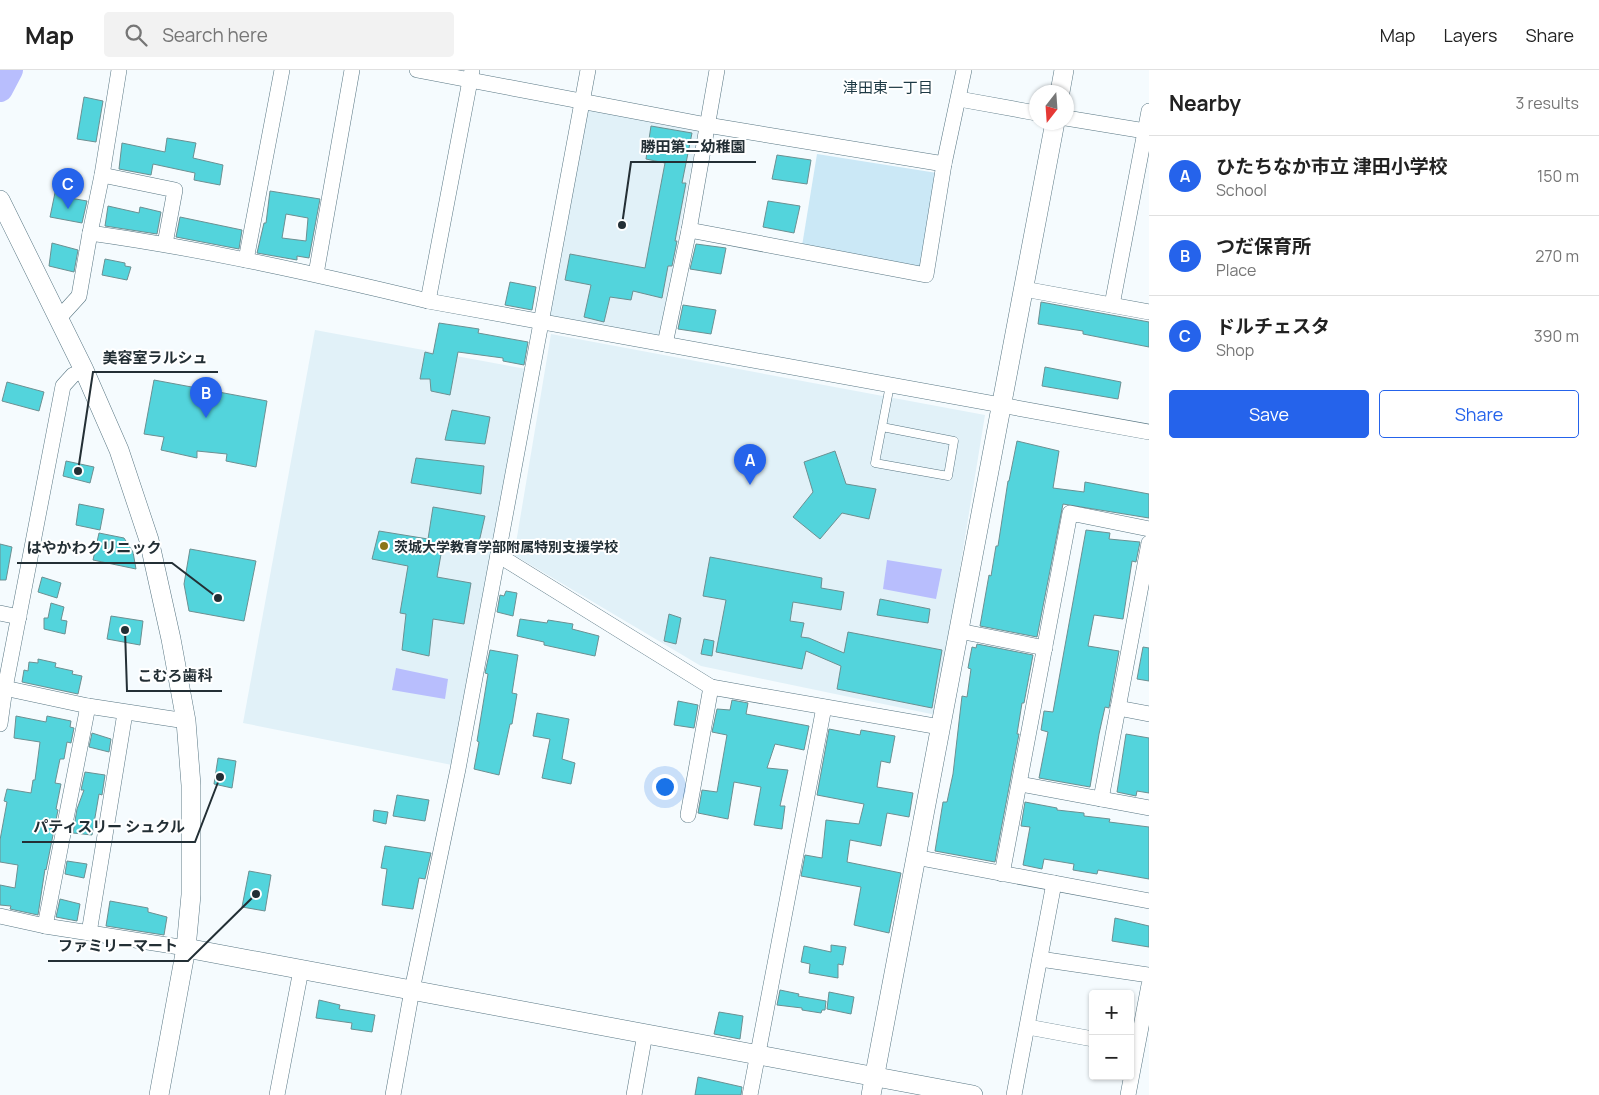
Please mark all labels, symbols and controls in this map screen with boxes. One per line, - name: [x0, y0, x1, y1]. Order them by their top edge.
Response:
- search box: [104, 12, 454, 57]
- text: Map: [25, 18, 74, 51]
- icon: search: [122, 21, 150, 49]
- text: Search here: [162, 22, 268, 48]
- text: Map: [1380, 23, 1415, 47]
- text: Layers: [1443, 23, 1497, 47]
- text: Share: [1525, 23, 1574, 47]
- district label: 津田東一丁目: [843, 77, 933, 98]
- north arrow: [1029, 85, 1074, 130]
- text: Nearby: [1169, 89, 1241, 117]
- text: 3 results: [1516, 92, 1579, 114]
- callout: 勝田第二幼稚園: [631, 132, 756, 162]
- text: 勝田第二幼稚園: [640, 136, 746, 157]
- text: ひたちなか市立 津田小学校: [1216, 153, 1448, 179]
- text: A: [1180, 165, 1190, 187]
- text: 150 m: [1537, 165, 1579, 187]
- pin: C: [52, 168, 84, 209]
- text: School: [1216, 179, 1267, 201]
- text: つだ保育所: [1216, 233, 1311, 259]
- text: B: [1180, 245, 1190, 267]
- text: 270 m: [1535, 245, 1579, 267]
- text: Place: [1216, 259, 1256, 281]
- text: ドルチェスタ: [1216, 313, 1330, 339]
- text: C: [1179, 325, 1191, 347]
- text: 390 m: [1534, 325, 1579, 347]
- text: Shop: [1216, 339, 1254, 361]
- callout: 美容室ラルシュ: [93, 342, 218, 372]
- text: 美容室ラルシュ: [102, 347, 208, 368]
- pin: B: [190, 377, 222, 418]
- button: Save: [1169, 390, 1369, 438]
- button: Share: [1379, 390, 1579, 438]
- pin: A: [734, 444, 766, 485]
- callout: はやかわクリニック: [17, 533, 172, 563]
- text: はやかわクリニック: [26, 537, 162, 558]
- place label: 茨城大学教育学部附属特別支援学校: [394, 537, 618, 556]
- marker: 茨城大学教育学部附属特別支援学校: [378, 540, 390, 552]
- callout: こむろ歯科: [127, 661, 222, 691]
- text: こむろ歯科: [137, 665, 213, 686]
- your location: [652, 774, 678, 800]
- callout: パティスリー シュクル: [22, 812, 195, 842]
- text: パティスリー シュクル: [33, 816, 185, 837]
- callout: ファミリーマート: [48, 931, 188, 961]
- text: ファミリーマート: [58, 935, 178, 956]
- map controls: [1089, 990, 1134, 1080]
- button: +: [1089, 990, 1134, 1035]
- button: −: [1089, 1035, 1134, 1080]

